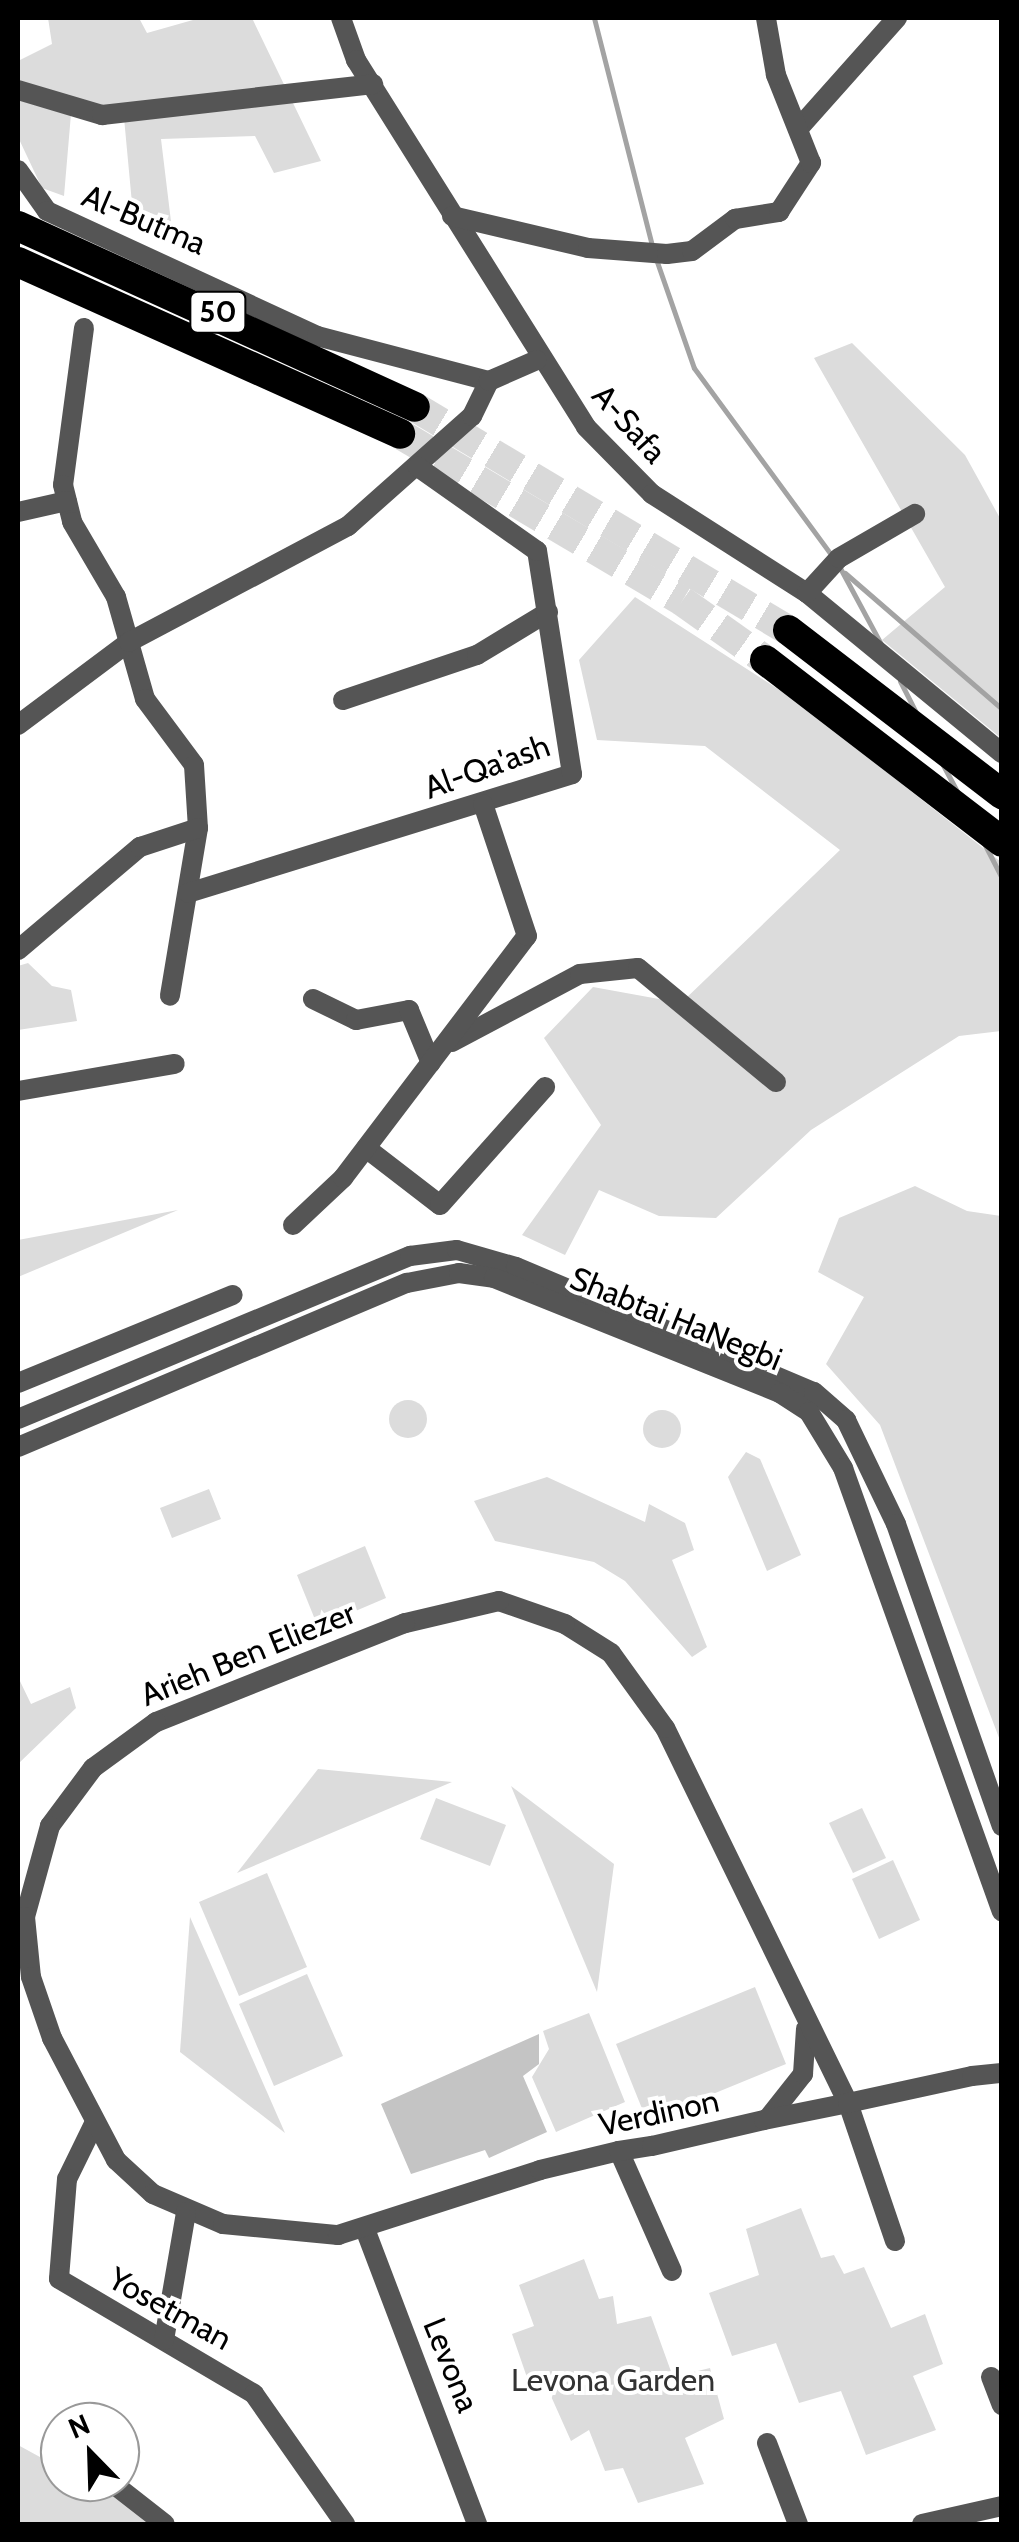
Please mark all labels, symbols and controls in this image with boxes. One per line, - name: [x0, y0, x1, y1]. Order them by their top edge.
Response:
- street label: Al-Butma: [76, 177, 212, 263]
- road number: 50: [188, 287, 248, 337]
- street label: A-Safa: [584, 377, 674, 471]
- street label: Al-Qa'ash: [419, 727, 555, 807]
- street label: Shabtai HaNegbi: [565, 1259, 787, 1379]
- street label: Arieh Ben Eliezer: [135, 1594, 361, 1714]
- street label: Verdinon: [596, 2082, 722, 2144]
- street label: Yosetman: [102, 2260, 238, 2358]
- street label: Levona: [415, 2312, 487, 2418]
- park label: Levona Garden: [511, 2361, 715, 2399]
- north arrow: [40, 2402, 140, 2502]
- text: N: [63, 2407, 95, 2446]

